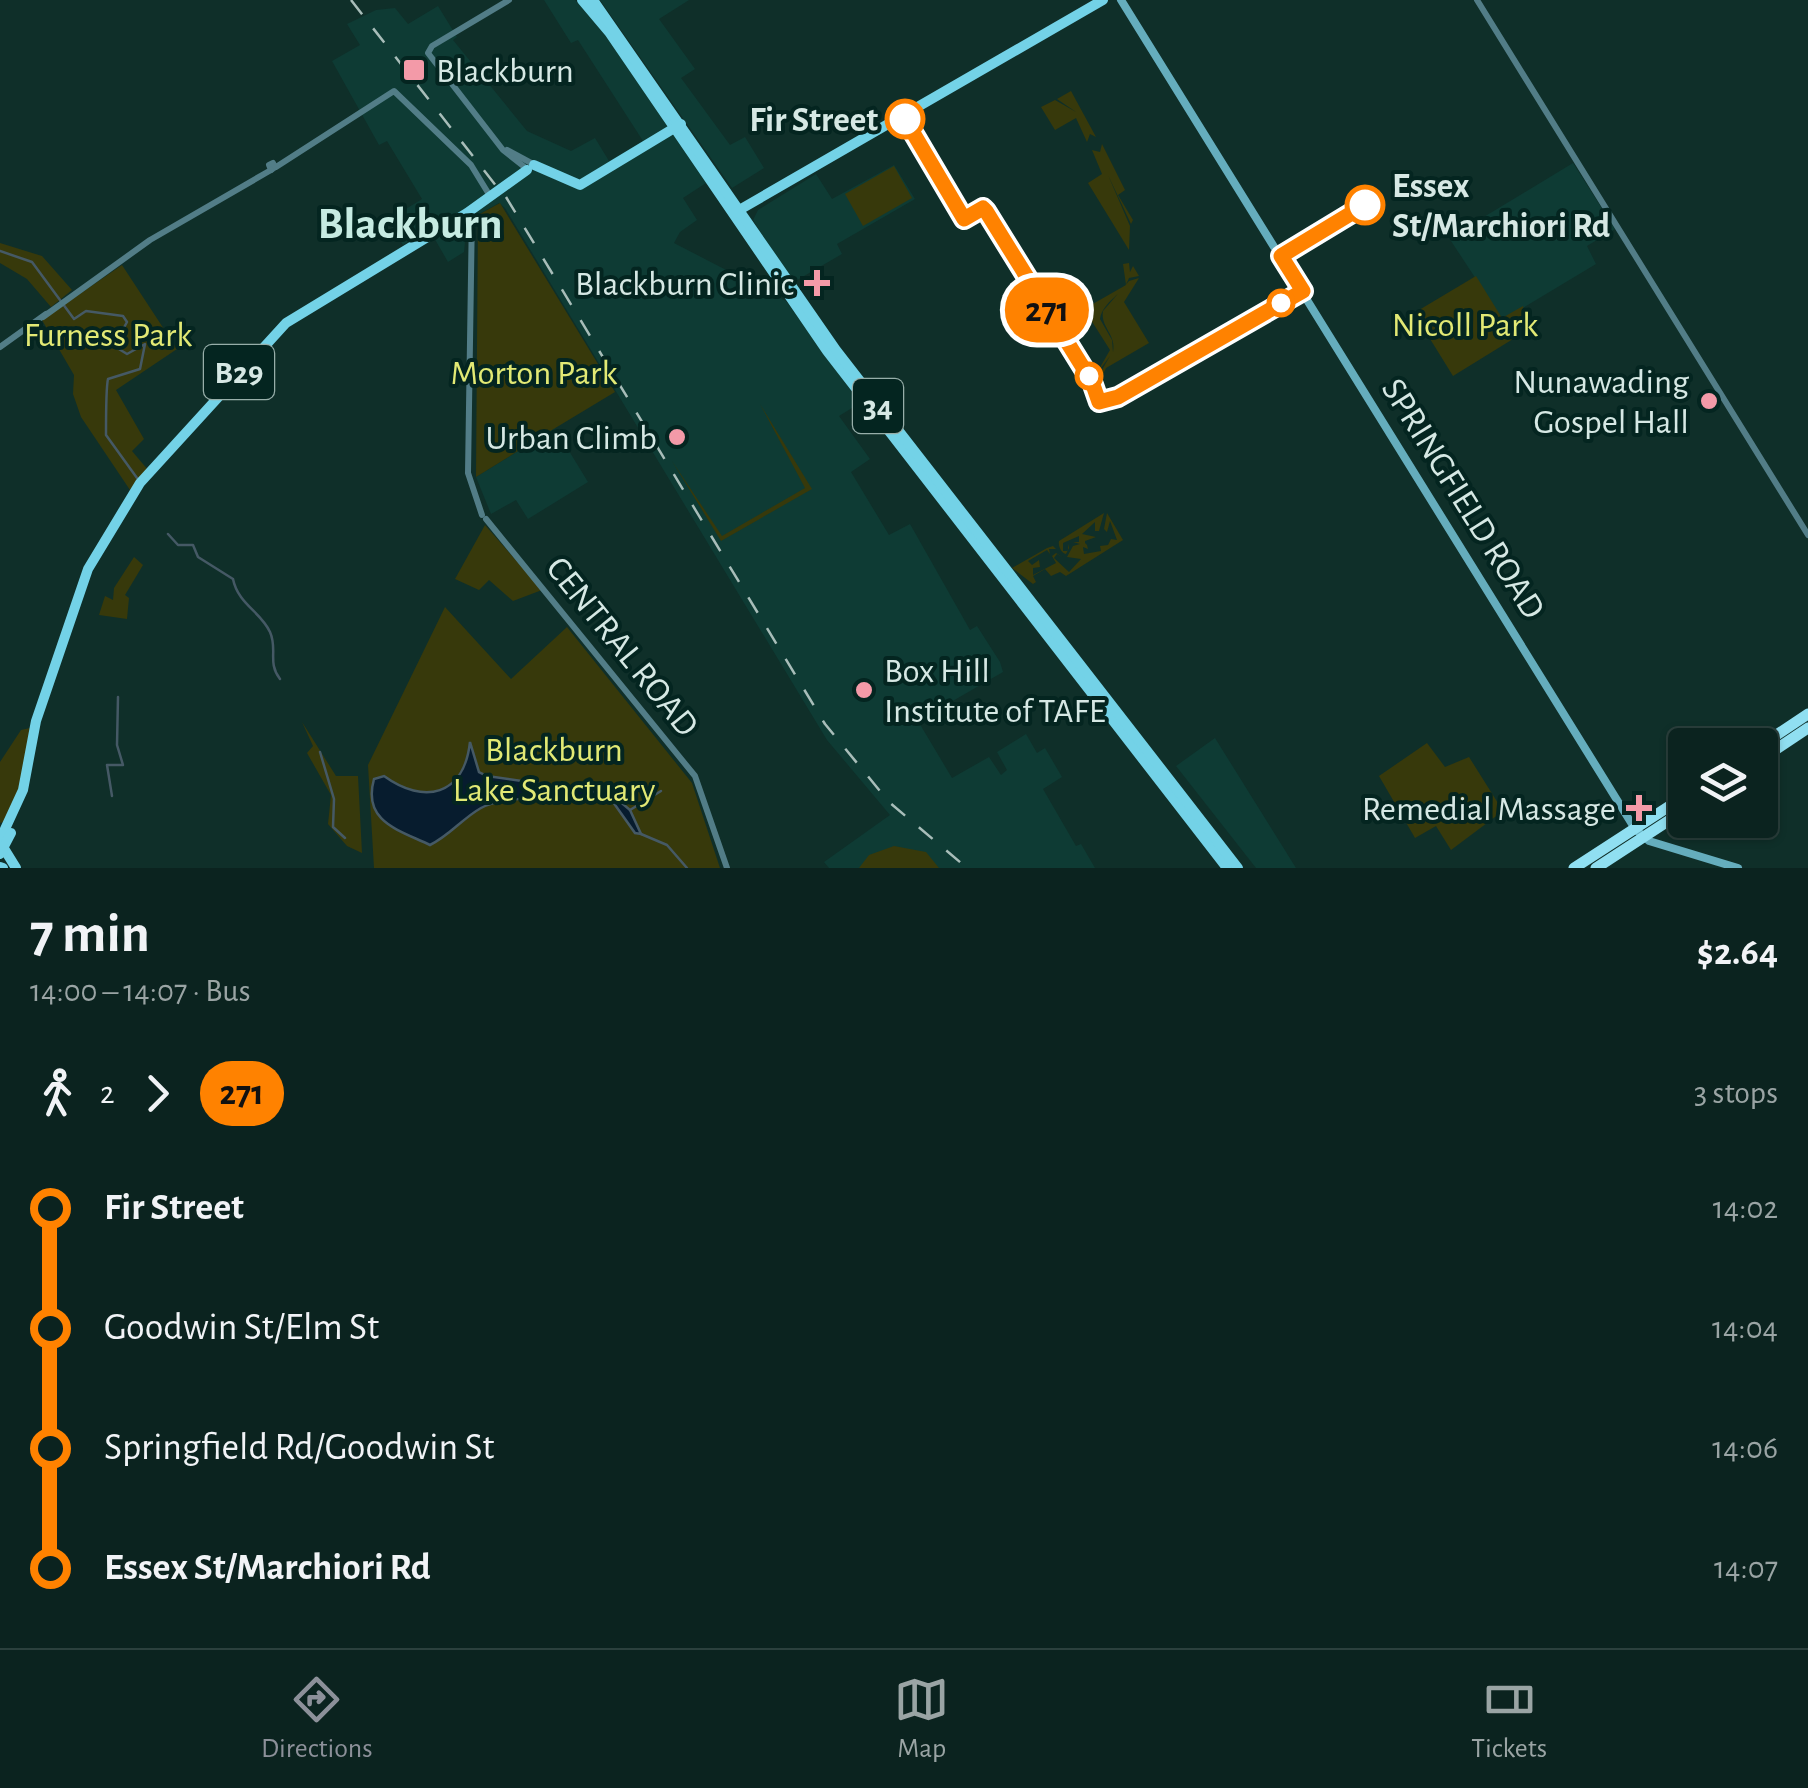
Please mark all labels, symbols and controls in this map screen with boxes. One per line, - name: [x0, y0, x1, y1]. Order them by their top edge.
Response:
- place label: Blackburn: [436, 54, 574, 89]
- marker: Blackburn: [401, 57, 427, 83]
- marker: Fir Street: [886, 100, 924, 138]
- place label: Fir Street: [749, 103, 878, 138]
- place label: Essex St/Marchiori Rd: [1392, 169, 1610, 244]
- marker: Essex St/Marchiori Rd: [1346, 186, 1384, 224]
- district label: Blackburn: [317, 202, 503, 247]
- place label: Blackburn Clinic: [575, 267, 794, 302]
- marker: Blackburn Clinic: [804, 270, 830, 296]
- line badge: 271: [990, 278, 1104, 342]
- unlabelled marker: [1268, 290, 1294, 316]
- text: 271: [1025, 293, 1069, 328]
- park label: Nicoll Park: [1392, 308, 1538, 343]
- park label: Furness Park: [24, 318, 192, 353]
- road number: B29: [204, 345, 274, 399]
- park label: Morton Park: [451, 356, 617, 391]
- unlabelled marker: [1076, 363, 1102, 389]
- place label: Nunawading Gospel Hall: [1513, 365, 1689, 440]
- street label: SPRINGFIELD ROAD: [1375, 373, 1551, 625]
- road number: 34: [853, 379, 903, 433]
- marker: Nunawading Gospel Hall: [1698, 390, 1720, 412]
- place label: Urban Climb: [485, 421, 657, 456]
- marker: Urban Climb: [666, 426, 688, 448]
- street label: CENTRAL ROAD: [539, 551, 704, 743]
- place label: Box Hill Institute of TAFE: [884, 654, 1106, 729]
- marker: Box Hill Institute of TAFE: [853, 679, 875, 701]
- map controls: [1668, 728, 1778, 838]
- button: layers: [1668, 728, 1778, 838]
- park label: Blackburn Lake Sanctuary: [453, 733, 655, 808]
- place label: Remedial Massage: [1362, 792, 1616, 827]
- marker: Remedial Massage: [1626, 795, 1652, 821]
- text: 7 min: [30, 907, 150, 962]
- text: $2.64: [1697, 934, 1778, 972]
- text: 14:00 – 14:07 · Bus: [30, 975, 251, 1007]
- icon: walk: [30, 1066, 85, 1121]
- icon: forward: [130, 1066, 185, 1121]
- text: 271: [220, 1076, 264, 1111]
- text: 2: [100, 1077, 115, 1109]
- text: 3 stops: [1694, 1077, 1778, 1109]
- text: Fir Street: [104, 1189, 244, 1227]
- text: 14:02: [1713, 1192, 1778, 1224]
- text: Goodwin St/Elm St: [104, 1309, 379, 1347]
- text: 14:04: [1712, 1312, 1778, 1344]
- text: Springfield Rd/Goodwin St: [104, 1429, 494, 1467]
- text: 14:06: [1712, 1432, 1778, 1464]
- text: Essex St/Marchiori Rd: [104, 1549, 431, 1587]
- text: 14:07: [1714, 1552, 1778, 1584]
- tab: Directions: [261, 1672, 373, 1766]
- tab: Map: [894, 1672, 949, 1766]
- tab: Tickets: [1471, 1672, 1547, 1766]

